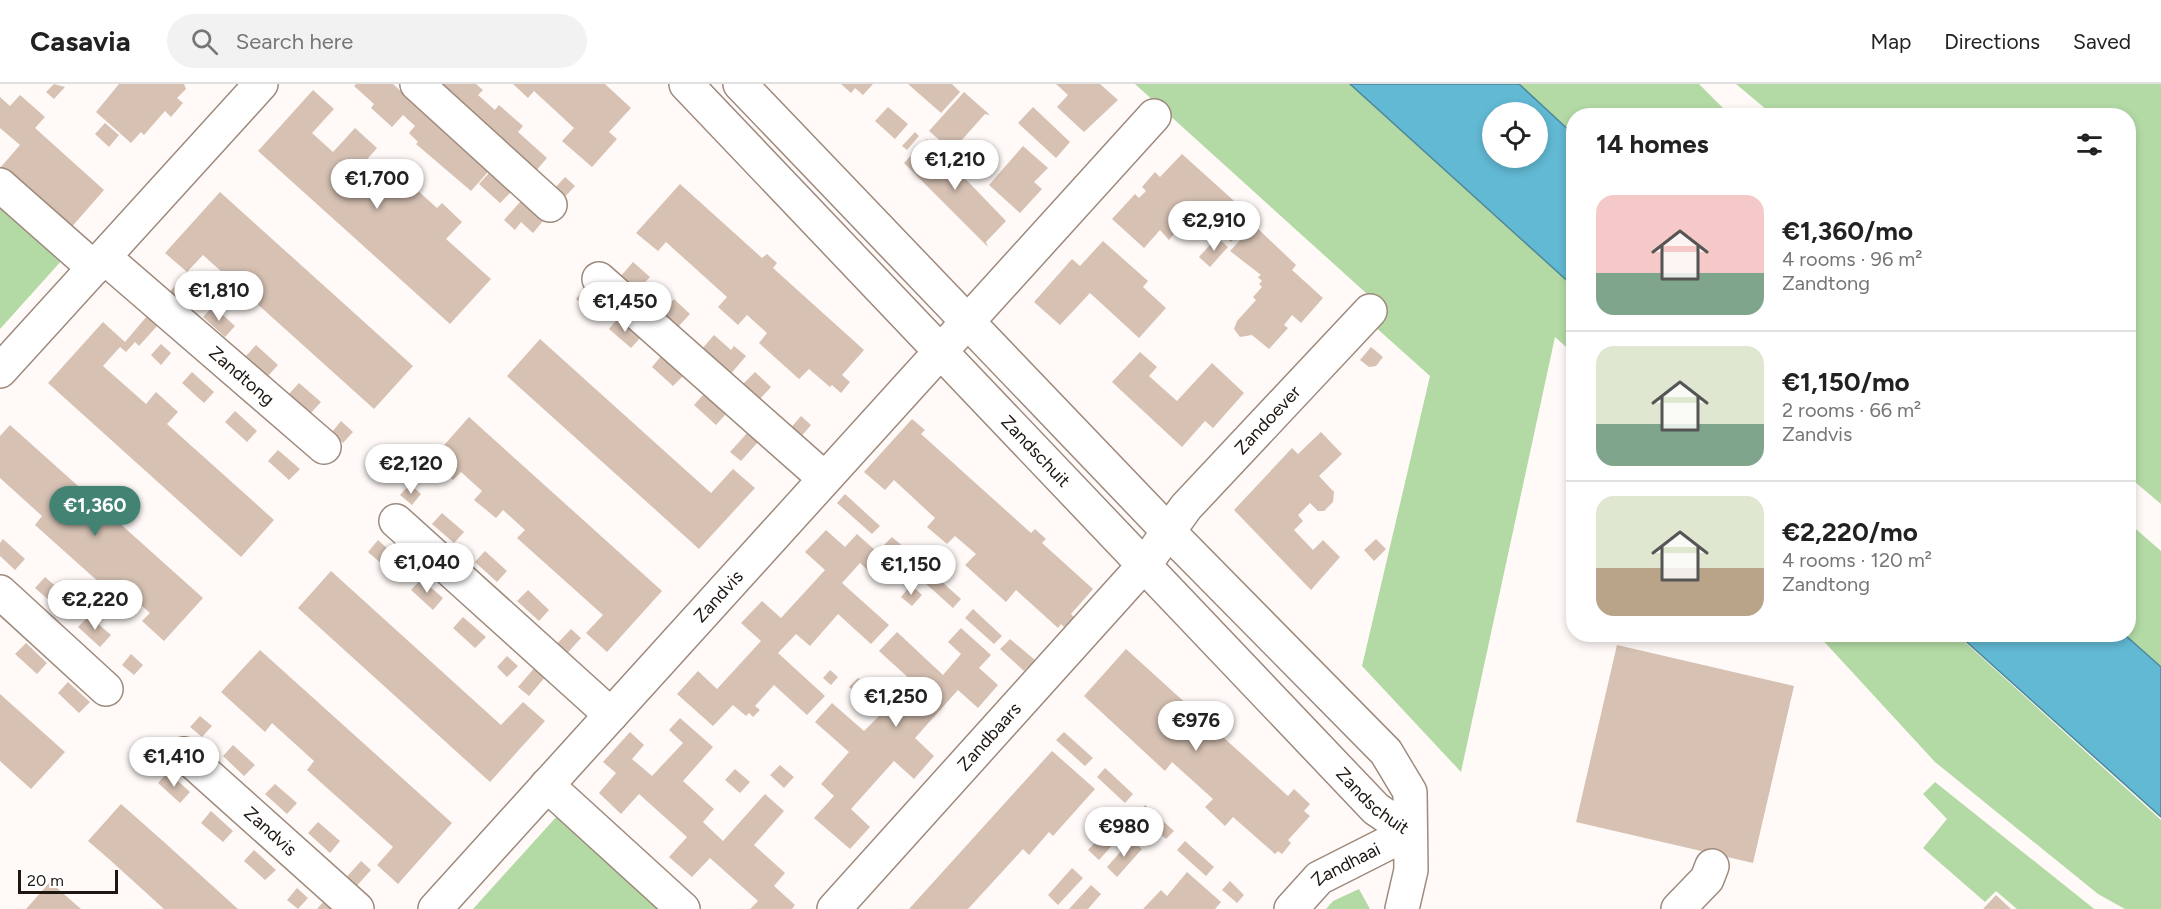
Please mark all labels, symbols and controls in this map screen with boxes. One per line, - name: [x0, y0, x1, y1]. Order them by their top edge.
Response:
- search box: [167, 14, 587, 68]
- text: Casavia: [30, 24, 131, 58]
- icon: search: [188, 25, 221, 58]
- text: Search here: [236, 28, 353, 55]
- text: Map: [1870, 29, 1911, 54]
- text: Directions: [1944, 29, 2040, 54]
- text: Saved: [2073, 29, 2131, 54]
- map controls: [1482, 102, 1548, 168]
- button: locate: [1482, 102, 1548, 168]
- text: 14 homes: [1596, 128, 1709, 160]
- icon: filters: [2073, 128, 2106, 161]
- pin: €1,210: [906, 140, 1004, 191]
- text: €1,210: [925, 147, 985, 171]
- pin: €1,700: [328, 159, 426, 210]
- text: €1,700: [345, 166, 409, 190]
- pin: €2,910: [1165, 201, 1263, 252]
- text: €2,910: [1182, 208, 1246, 232]
- text: €1,360/mo: [1782, 215, 1913, 247]
- icon: home: [1644, 219, 1716, 291]
- text: 4 rooms · 96 m²: [1782, 247, 1922, 271]
- pin: €1,810: [170, 271, 268, 322]
- text: Zandtong: [1782, 271, 1870, 295]
- text: €1,810: [188, 278, 250, 302]
- pin: €1,450: [576, 282, 674, 333]
- text: €1,450: [593, 289, 657, 313]
- street label: Zandtong: [205, 342, 279, 410]
- text: €1,150/mo: [1782, 366, 1910, 398]
- icon: home: [1644, 370, 1716, 442]
- street label: Zandoever: [1230, 381, 1305, 459]
- text: 2 rooms · 66 m²: [1782, 398, 1921, 422]
- street label: Zandschuit: [996, 411, 1075, 492]
- text: Zandvis: [1782, 422, 1852, 446]
- pin: €2,120: [362, 444, 460, 495]
- text: €2,120: [379, 451, 443, 475]
- pin: €1,360: [46, 486, 144, 537]
- text: €1,360: [63, 493, 127, 517]
- text: €2,220/mo: [1782, 516, 1918, 548]
- icon: home: [1644, 520, 1716, 592]
- pin: €1,040: [378, 543, 476, 594]
- pin: €1,150: [862, 545, 960, 596]
- text: 4 rooms · 120 m²: [1782, 548, 1932, 572]
- text: €1,040: [394, 550, 460, 574]
- text: €1,150: [881, 552, 941, 576]
- street label: Zandvis: [689, 566, 748, 627]
- text: Zandtong: [1782, 572, 1870, 596]
- pin: €2,220: [46, 580, 144, 631]
- text: €2,220: [62, 587, 128, 611]
- pin: €1,250: [847, 677, 945, 728]
- text: €1,250: [864, 684, 928, 708]
- street label: Zandbaars: [953, 698, 1026, 776]
- pin: €976: [1160, 701, 1232, 752]
- text: €976: [1172, 708, 1220, 732]
- pin: €1,410: [125, 737, 223, 788]
- text: €1,410: [143, 744, 205, 768]
- street label: Zandschuit: [1331, 763, 1413, 839]
- street label: Zandvis: [239, 802, 301, 861]
- pin: €980: [1088, 807, 1160, 858]
- text: €980: [1099, 814, 1149, 838]
- street label: Zandhaai: [1306, 838, 1384, 890]
- scale bar: [18, 867, 118, 894]
- text: 20 m: [27, 871, 64, 890]

